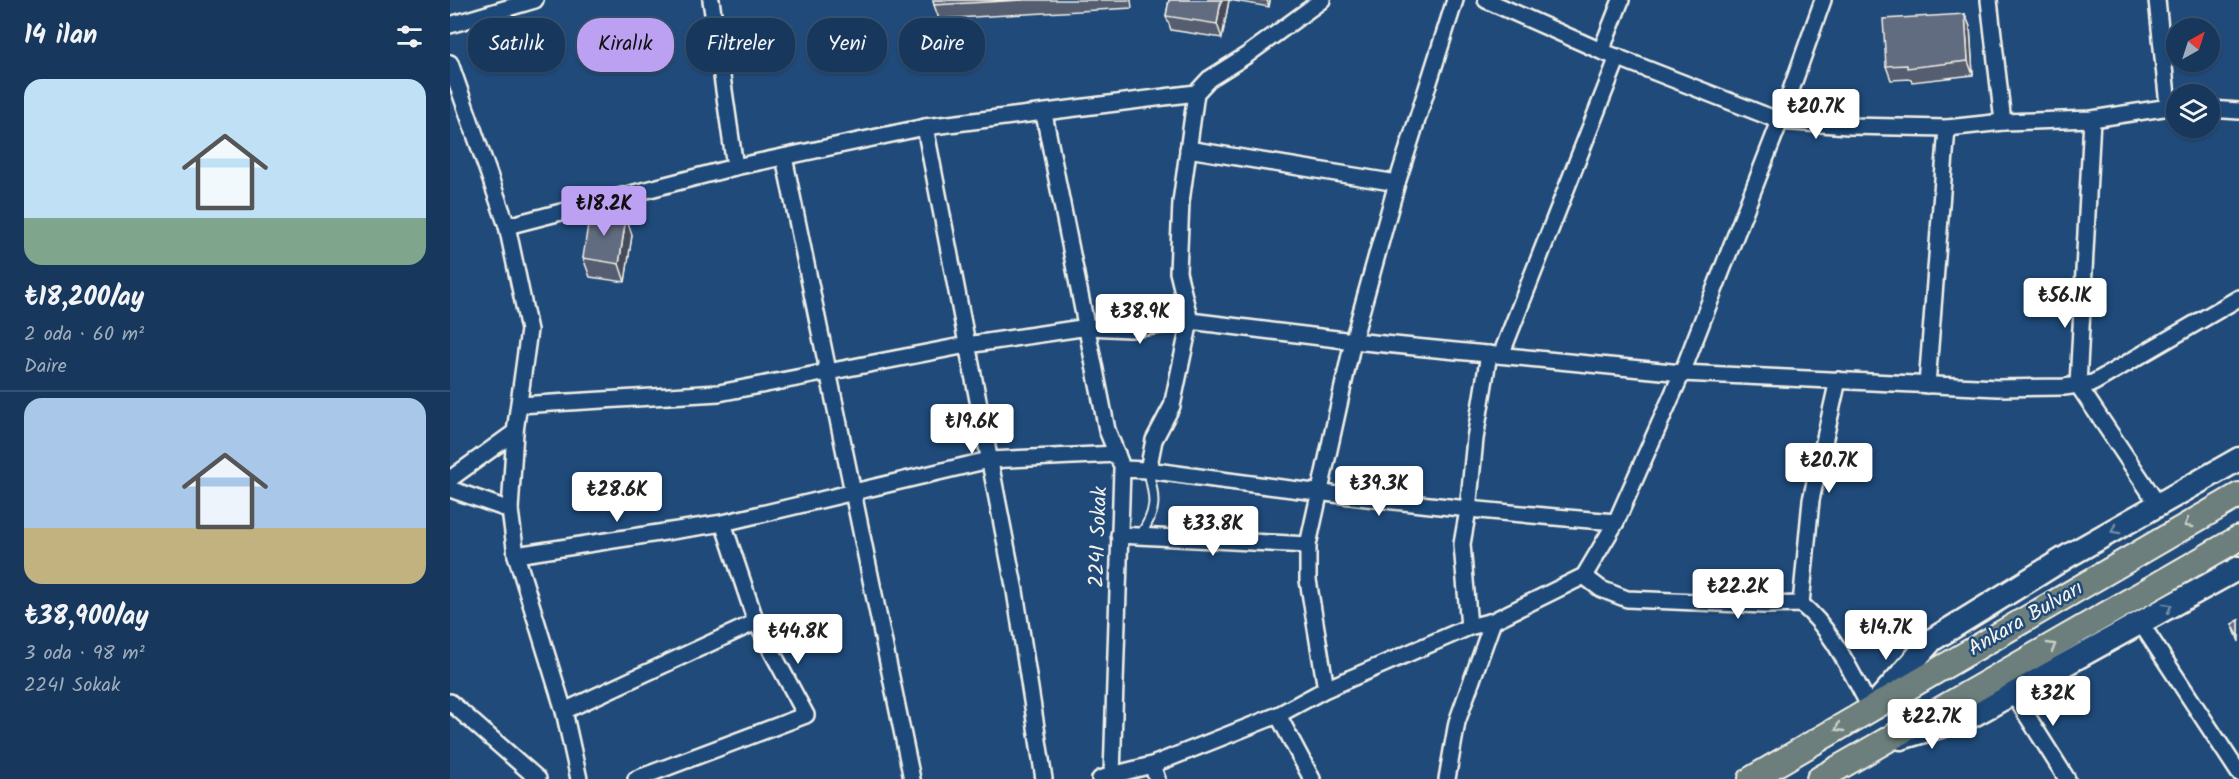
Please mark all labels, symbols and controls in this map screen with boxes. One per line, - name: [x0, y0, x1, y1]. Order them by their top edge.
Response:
- text: 14 ilan: [24, 15, 97, 57]
- chip: Satılık: [468, 18, 565, 72]
- chip: Kiralık: [577, 18, 674, 72]
- chip: Filtreler: [686, 18, 795, 72]
- chip: Yeni: [807, 18, 887, 72]
- chip: Daire: [899, 18, 985, 72]
- north arrow: [2166, 18, 2220, 72]
- map controls: [2166, 18, 2220, 138]
- icon: filters: [393, 20, 426, 53]
- button: layers: [2166, 84, 2220, 138]
- pin: ₺20.7K: [1767, 89, 1865, 140]
- text: ₺20.7K: [1786, 92, 1846, 124]
- icon: home: [171, 118, 279, 226]
- pin: ₺18.2K: [555, 186, 653, 237]
- text: ₺18.2K: [575, 189, 633, 221]
- text: ₺18,200/ay: [24, 277, 144, 319]
- pin: ₺56.1K: [2016, 278, 2114, 329]
- text: ₺56.1K: [2038, 281, 2092, 313]
- pin: ₺38.9K: [1091, 294, 1189, 345]
- text: ₺38.9K: [1110, 297, 1170, 329]
- text: 2 oda · 60 m²: [24, 319, 144, 351]
- text: Daire: [24, 351, 67, 383]
- pin: ₺19.6K: [923, 404, 1021, 455]
- text: ₺19.6K: [945, 407, 999, 439]
- icon: home: [171, 437, 279, 545]
- pin: ₺20.7K: [1780, 443, 1878, 494]
- text: ₺20.7K: [1799, 446, 1859, 478]
- pin: ₺39.3K: [1330, 466, 1428, 517]
- text: ₺39.3K: [1349, 469, 1409, 501]
- pin: ₺28.6K: [568, 472, 666, 523]
- text: ₺28.6K: [586, 475, 648, 507]
- street label: 2241 Sokak: [1081, 486, 1117, 588]
- pin: ₺33.8K: [1164, 506, 1262, 557]
- text: ₺33.8K: [1182, 509, 1244, 541]
- one-way arrow: [2184, 517, 2195, 528]
- one-way arrow: [2111, 523, 2122, 534]
- pin: ₺22.2K: [1689, 569, 1787, 620]
- text: ₺22.2K: [1707, 572, 1769, 604]
- street label: Ankara Bulvarı: [1962, 573, 2090, 665]
- text: ₺38,900/ay: [24, 596, 149, 638]
- one-way arrow: [2162, 603, 2172, 614]
- pin: ₺14.7K: [1837, 610, 1935, 661]
- text: ₺14.7K: [1859, 613, 1913, 645]
- pin: ₺44.8K: [749, 614, 847, 665]
- text: ₺44.8K: [767, 617, 829, 649]
- text: 3 oda · 98 m²: [24, 638, 145, 670]
- one-way arrow: [2046, 642, 2056, 653]
- text: 2241 Sokak: [24, 670, 120, 702]
- pin: ₺32K: [2017, 676, 2089, 727]
- text: ₺32K: [2030, 679, 2076, 711]
- pin: ₺22.7K: [1883, 699, 1981, 750]
- text: ₺22.7K: [1902, 702, 1962, 734]
- one-way arrow: [1835, 721, 1845, 733]

